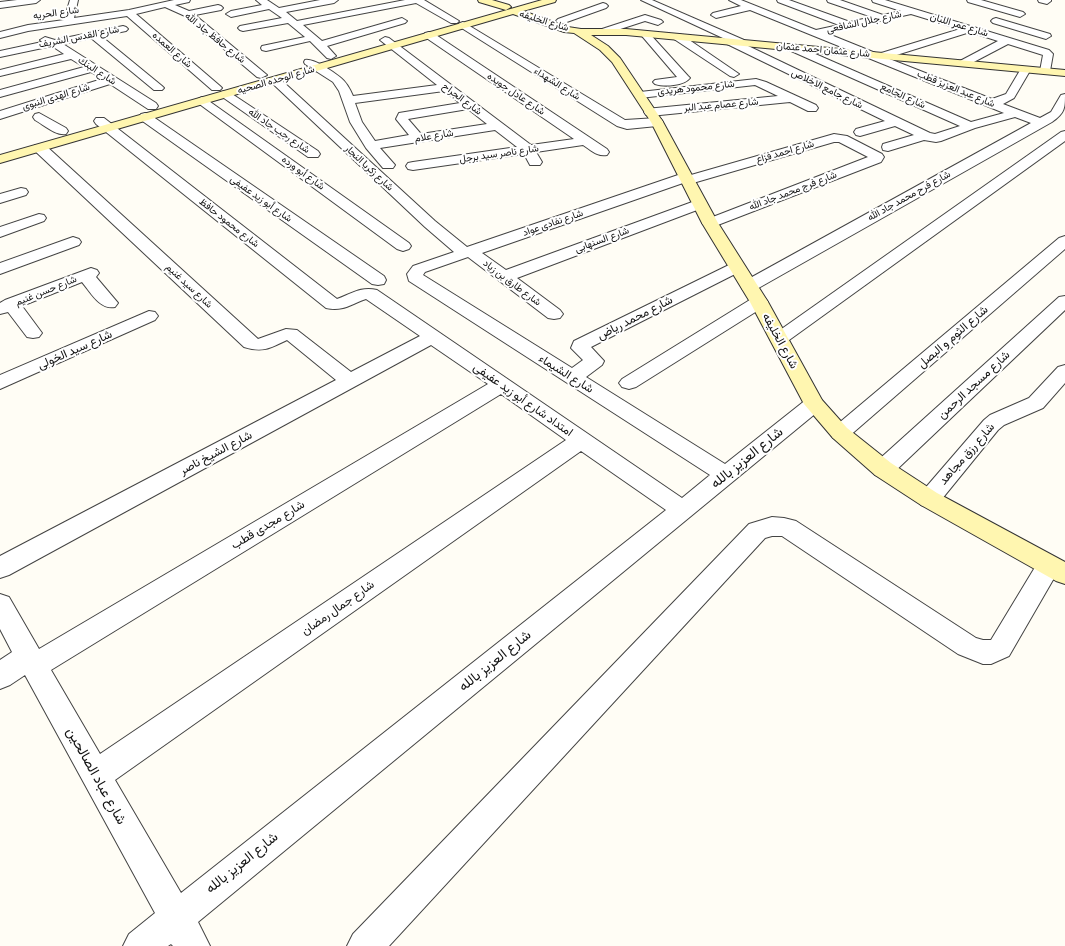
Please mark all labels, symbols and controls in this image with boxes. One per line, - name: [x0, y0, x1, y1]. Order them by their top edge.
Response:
- street label: شارع الحريه: [32, 4, 80, 22]
- street label: شارع الخليفه: [518, 8, 570, 34]
- street label: شارع جلال الشافعى: [825, 8, 903, 36]
- street label: شارع حافظ جاد الله: [182, 10, 248, 66]
- street label: شارع عمر اللبان: [928, 10, 990, 40]
- street label: شارع القدس الشريف: [38, 23, 120, 51]
- street label: شارع العمده: [150, 29, 194, 71]
- street label: شارع عثمان احمد عثمان: [776, 40, 870, 60]
- street label: شارع البنك: [76, 54, 118, 88]
- street label: شارع الوحده الصحيه: [236, 63, 316, 97]
- street label: شارع الشهداء: [532, 65, 582, 103]
- street label: شارع جامع الاخلاص: [789, 67, 865, 111]
- street label: شارع عبد العزيز قطب: [915, 68, 997, 110]
- street label: شارع عادل جويده: [485, 70, 547, 118]
- street label: شارع محمود هريدى: [657, 78, 735, 98]
- street label: شارع الجراح: [440, 80, 484, 118]
- street label: شارع الهدى النبوى: [21, 81, 91, 113]
- street label: شارع الجامع: [879, 81, 927, 111]
- street label: شارع عصام عبد البر: [683, 96, 759, 114]
- street label: شارع رجب جاد الله: [246, 106, 312, 156]
- street label: شارع علام: [414, 127, 454, 145]
- street label: شارع احمد فزاع: [755, 138, 815, 166]
- street label: شارع زكريا النجار: [342, 142, 396, 194]
- street label: شارع ناصر سيد برجل: [459, 142, 539, 166]
- street label: شارع أبو ورده: [279, 153, 327, 193]
- street label: شارع فرح محمد جاد الله: [865, 168, 953, 224]
- street label: شارع فرج محمد جاد الله: [747, 169, 839, 213]
- street label: شارع أبو زيد عفيفى: [228, 173, 294, 225]
- street label: شارع محمود حافظ: [197, 196, 261, 250]
- street label: شارع نفادى عواد: [521, 207, 585, 239]
- street label: شارع السنهابى: [573, 225, 631, 255]
- street label: شارع طارق بن زياد: [481, 257, 543, 309]
- street label: شارع سيد غنيم: [163, 261, 215, 311]
- street label: شارع حسن غنيم: [14, 273, 78, 309]
- street label: شارع محمد رياض: [595, 293, 675, 343]
- street label: شارع الثوم و البصل: [915, 303, 991, 371]
- street label: شارع الخليفه: [759, 311, 801, 371]
- street label: شارع سيد الخولى: [35, 327, 115, 373]
- street label: شارع مسجد الرحمن: [935, 348, 1013, 422]
- street label: شارع الشيماء: [536, 351, 596, 397]
- street label: امتداد شارع أبو زيد عفيفى: [470, 360, 576, 440]
- street label: شارع رزق مجاهد: [936, 420, 998, 488]
- street label: شارع العزيز بالله: [707, 424, 787, 492]
- street label: شارع الشيخ ناصر: [177, 428, 255, 478]
- street label: شارع مجدى قطب: [229, 497, 307, 553]
- street label: شارع جمال رمضان: [299, 577, 377, 639]
- street label: شارع العزيز بالله: [455, 627, 535, 695]
- street label: شارع عباد الصالحين: [62, 724, 130, 828]
- street label: شارع العزيز بالله: [202, 829, 282, 897]

